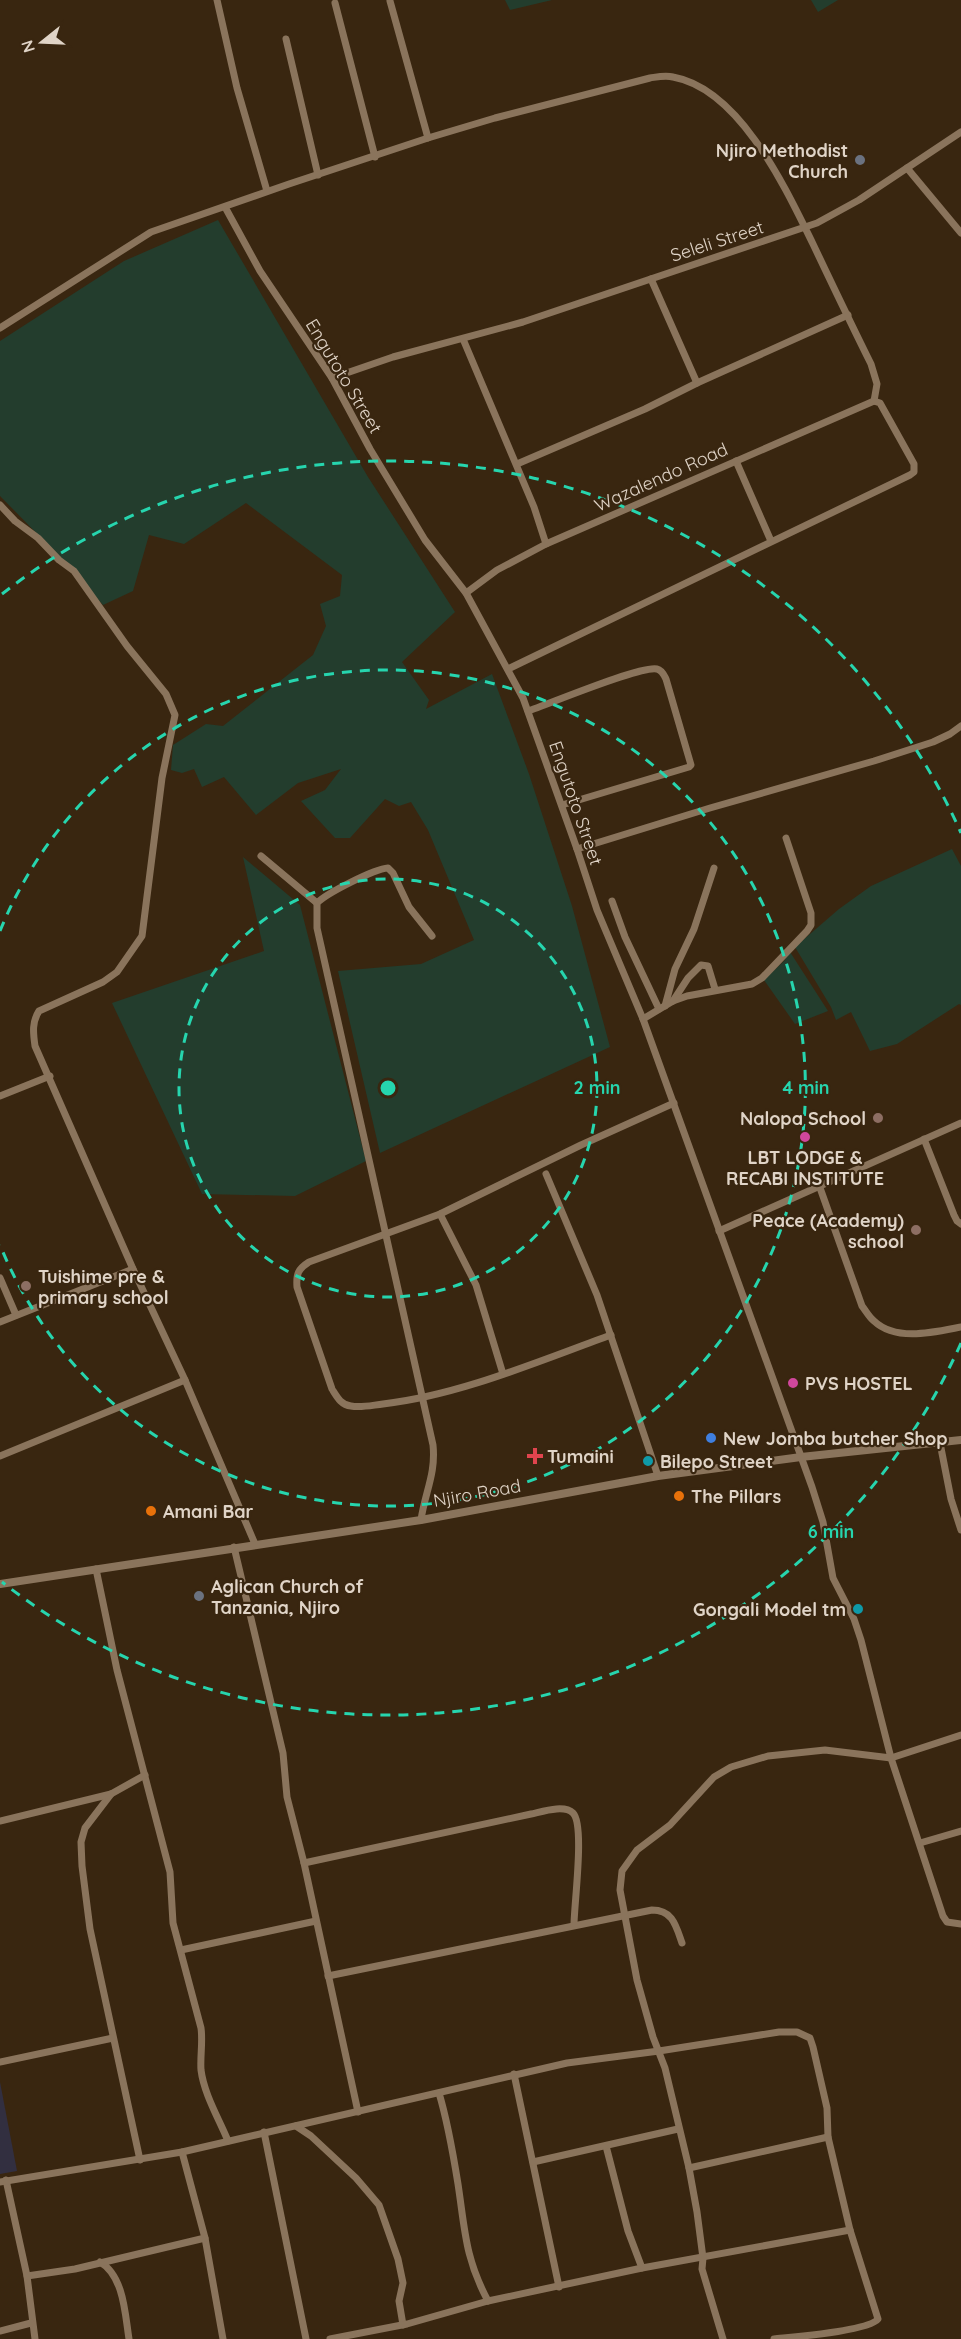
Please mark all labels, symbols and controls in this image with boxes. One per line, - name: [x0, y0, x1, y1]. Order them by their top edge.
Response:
- north arrow: [12, 12, 72, 72]
- text: N: [16, 38, 39, 55]
- place label: Njiro Methodist Church: [716, 139, 848, 183]
- marker: Njiro Methodist Church: [853, 153, 867, 167]
- street label: Seleli Street: [668, 215, 766, 267]
- street label: Engutoto Street: [301, 314, 387, 438]
- street label: Wazalendo Road: [591, 437, 731, 517]
- street label: Engutoto Street: [544, 738, 608, 868]
- text: 2 min: [574, 1076, 620, 1099]
- text: 4 min: [782, 1076, 830, 1099]
- centre of rings: [378, 1078, 398, 1098]
- place label: Nalopa School: [740, 1107, 866, 1130]
- marker: Nalopa School: [871, 1111, 885, 1125]
- marker: LBT LODGE & RECABI INSTITUTE: [798, 1130, 812, 1144]
- place label: LBT LODGE & RECABI INSTITUTE: [726, 1146, 884, 1190]
- place label: Peace (Academy) school: [752, 1209, 904, 1253]
- marker: Peace (Academy) school: [909, 1223, 923, 1237]
- place label: Tuishime pre & primary school: [38, 1265, 169, 1309]
- marker: Tuishime pre & primary school: [19, 1279, 33, 1293]
- place label: PVS HOSTEL: [805, 1372, 913, 1395]
- marker: PVS HOSTEL: [786, 1376, 800, 1390]
- place label: New Jomba butcher Shop: [723, 1427, 947, 1450]
- marker: New Jomba butcher Shop: [704, 1431, 718, 1445]
- place label: Tumaini: [547, 1445, 614, 1468]
- marker: Tumaini: [528, 1449, 542, 1463]
- place label: Bilepo Street: [660, 1450, 773, 1473]
- marker: Bilepo Street: [641, 1454, 655, 1468]
- street label: Njiro Road: [431, 1474, 523, 1512]
- place label: The Pillars: [691, 1485, 781, 1508]
- marker: The Pillars: [672, 1489, 686, 1503]
- place label: Amani Bar: [163, 1500, 254, 1523]
- marker: Amani Bar: [144, 1504, 158, 1518]
- text: 6 min: [808, 1520, 854, 1543]
- place label: Aglican Church of Tanzania, Njiro: [211, 1575, 364, 1619]
- marker: Aglican Church of Tanzania, Njiro: [192, 1589, 206, 1603]
- place label: Gongali Model tm: [693, 1598, 846, 1621]
- marker: Gongali Model tm: [851, 1602, 865, 1616]

